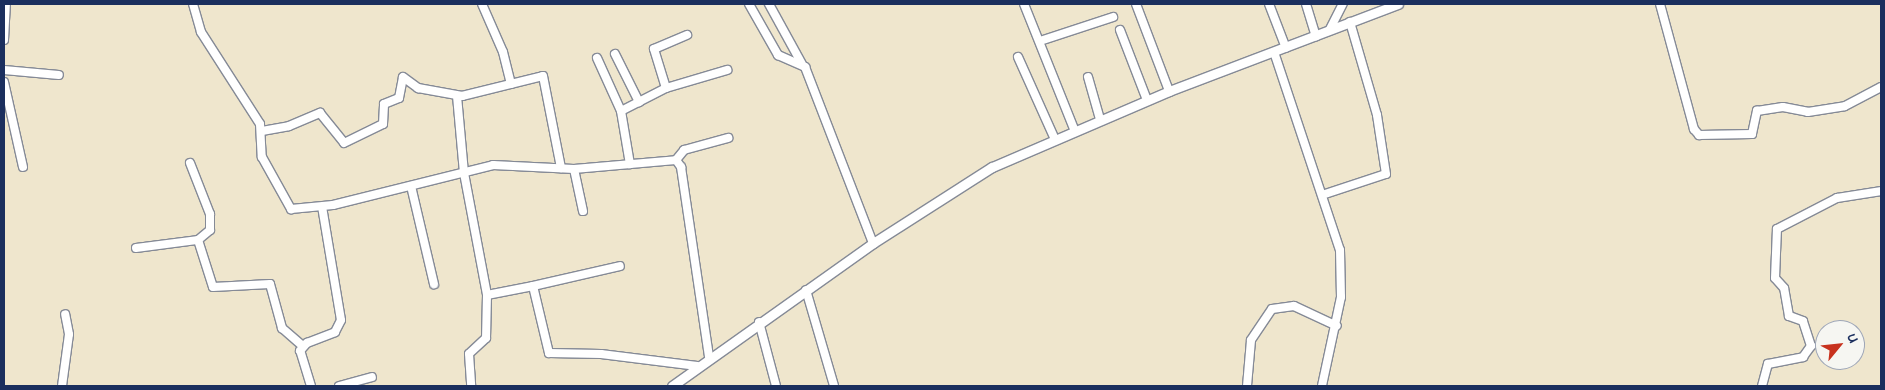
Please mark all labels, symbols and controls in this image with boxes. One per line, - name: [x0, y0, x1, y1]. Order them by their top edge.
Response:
- north arrow: [1815, 320, 1865, 370]
- text: U: [1842, 330, 1863, 347]

